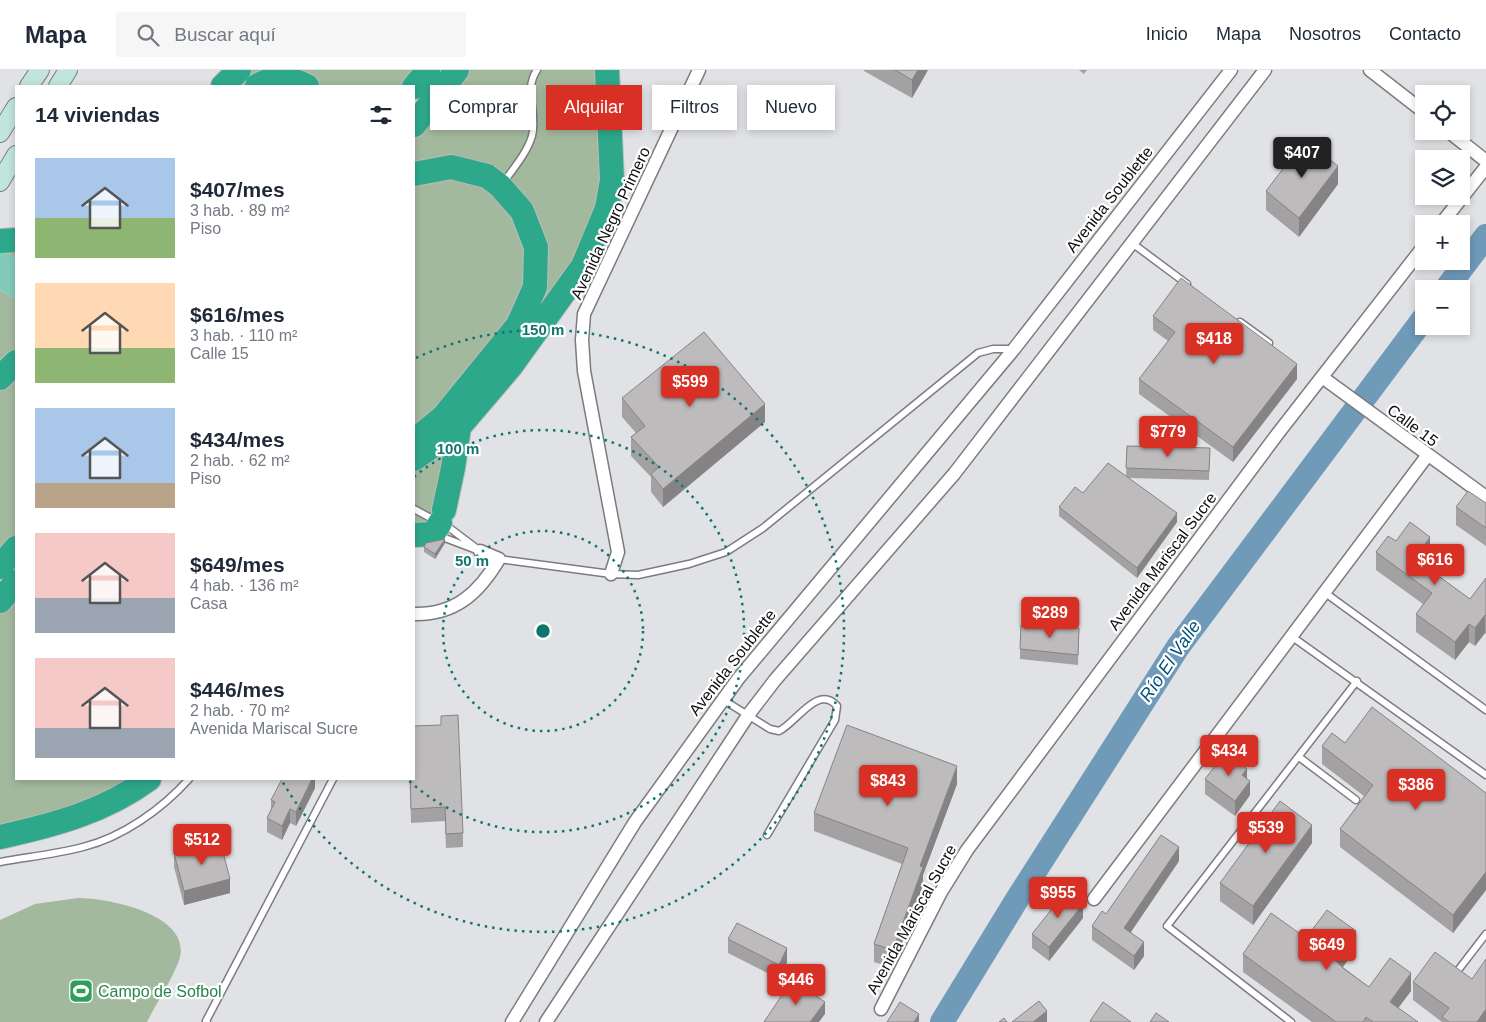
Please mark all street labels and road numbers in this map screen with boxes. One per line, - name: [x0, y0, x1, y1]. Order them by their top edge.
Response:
- street label: Avenida Soublette: [1063, 143, 1156, 256]
- street label: Avenida Negro Primero: [568, 144, 653, 302]
- street label: Calle 15: [1384, 401, 1441, 450]
- street label: Avenida Mariscal Sucre: [1105, 489, 1220, 633]
- street label: Avenida Soublette: [686, 606, 779, 719]
- street label: Avenida Mariscal Sucre: [863, 842, 960, 997]

